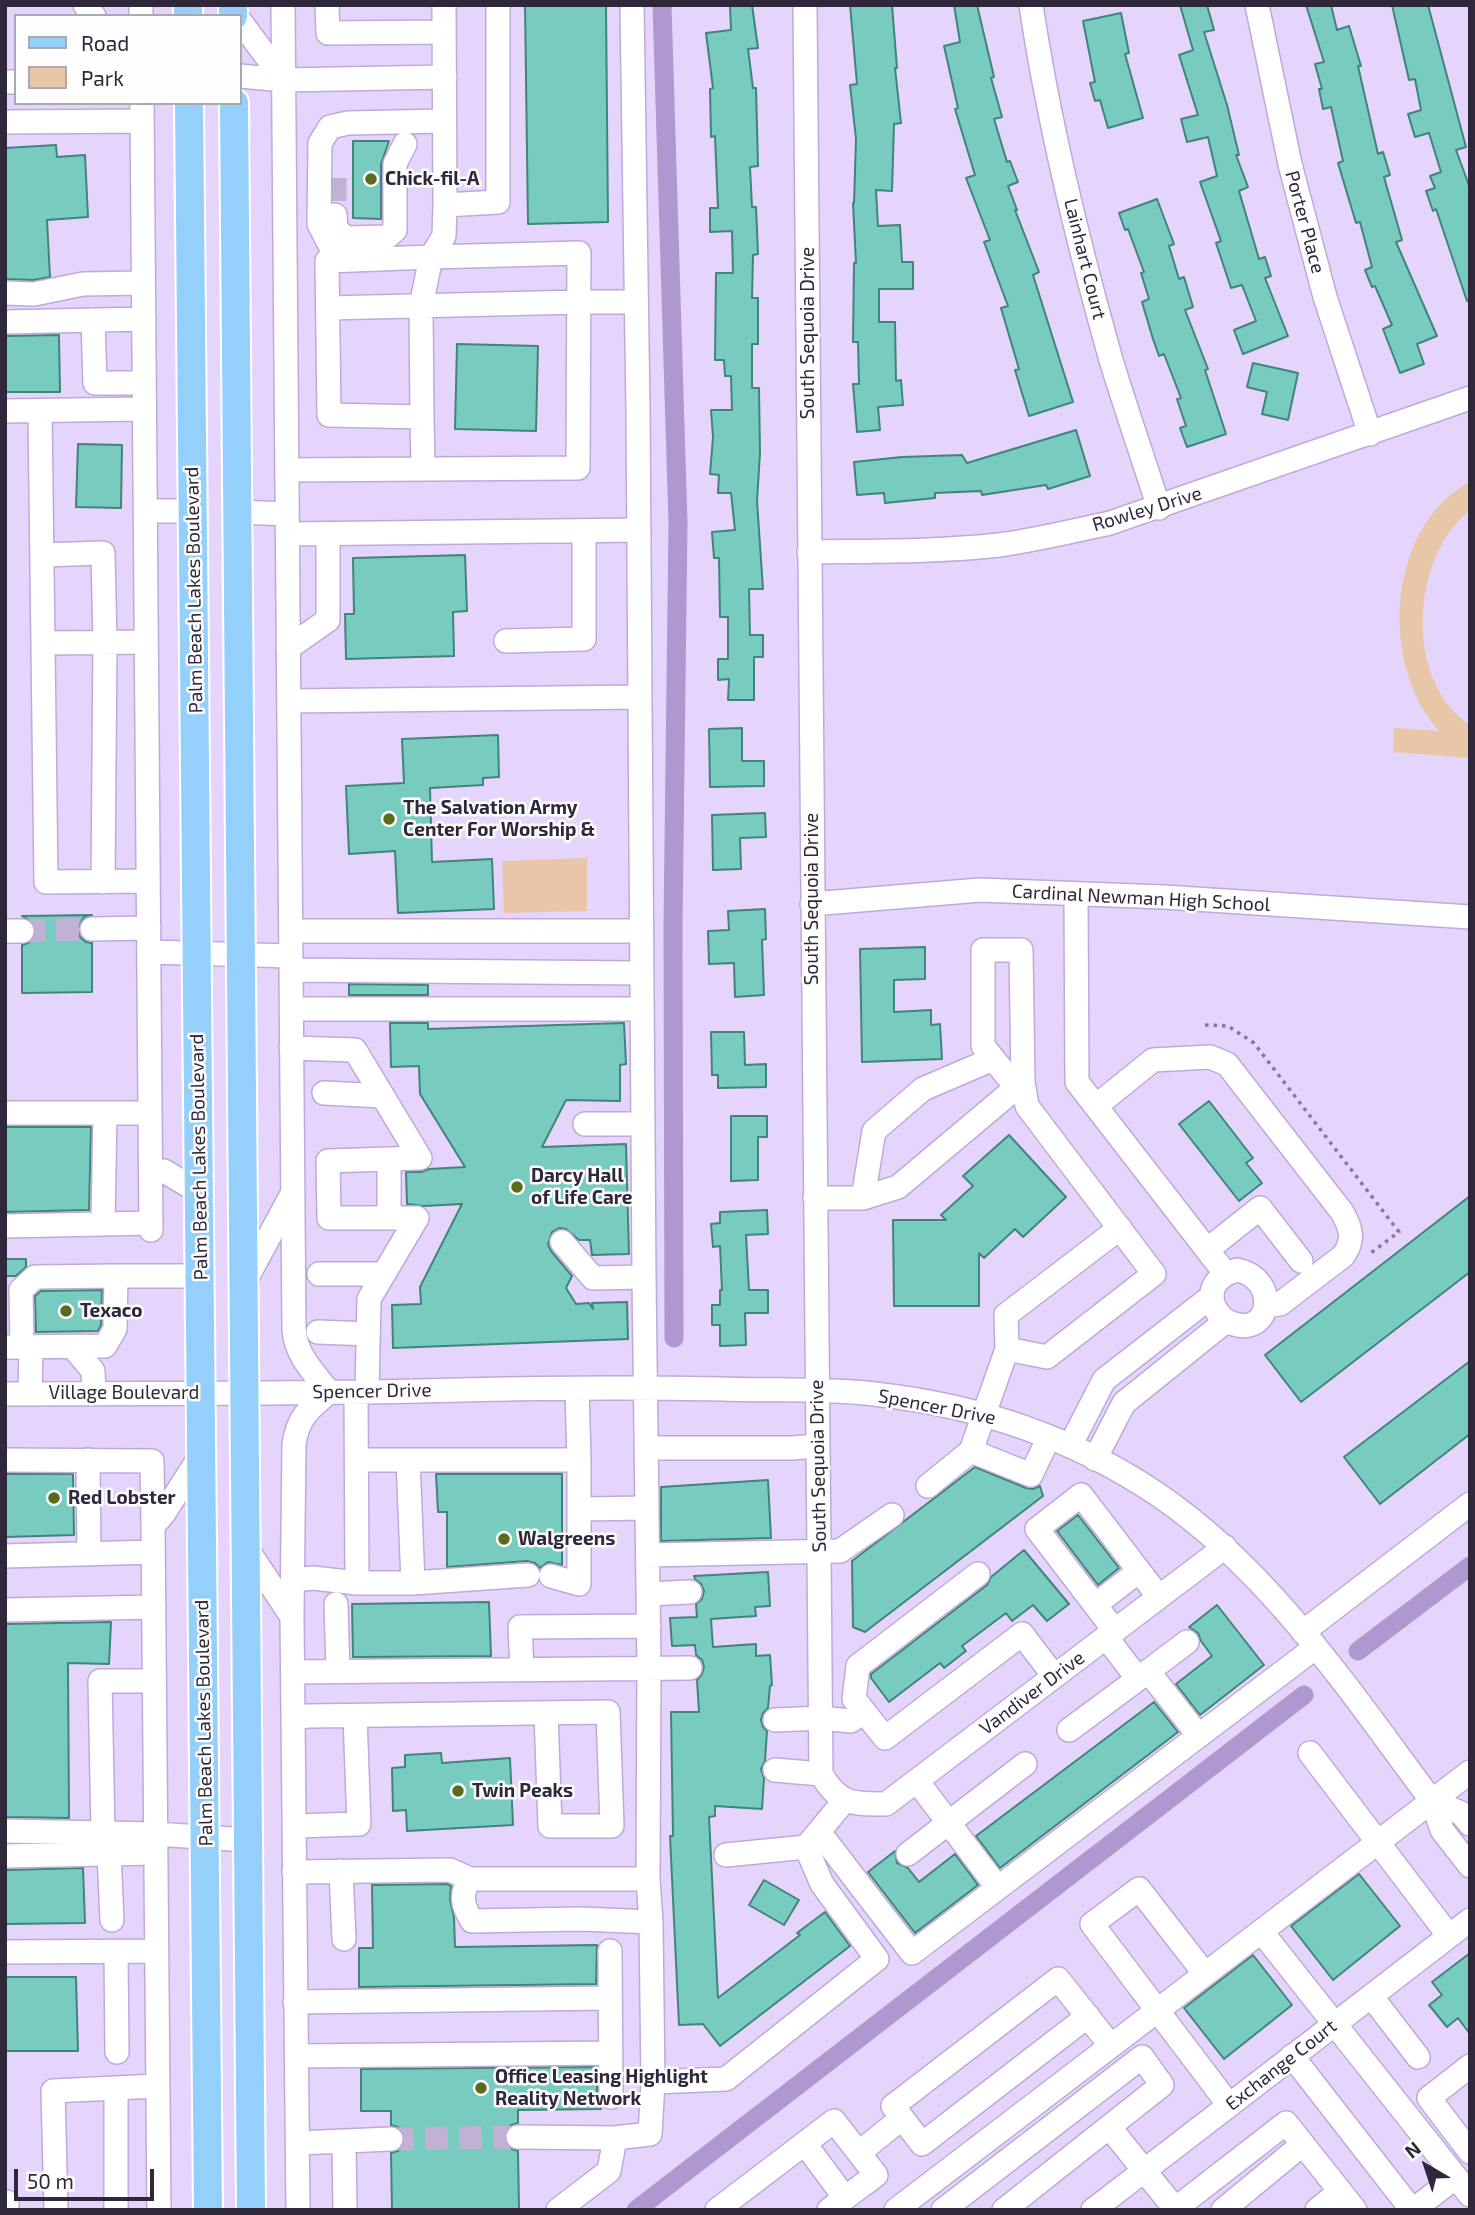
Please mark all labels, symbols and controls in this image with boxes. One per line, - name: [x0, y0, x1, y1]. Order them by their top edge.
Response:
- legend: [14, 14, 242, 105]
- text: Road: [81, 30, 129, 55]
- text: Park: [81, 65, 124, 90]
- place label: Chick-fil-A: [385, 168, 479, 190]
- street label: Porter Place: [1280, 168, 1330, 276]
- marker: Chick-fil-A: [363, 171, 379, 187]
- street label: Lainhart Court: [1059, 196, 1111, 322]
- street label: South Sequoia Drive: [797, 247, 819, 419]
- street label: Palm Beach Lakes Boulevard: [180, 466, 208, 714]
- street label: Rowley Drive: [1090, 482, 1204, 536]
- place label: The Salvation Army Center For Worship &: [403, 797, 595, 841]
- marker: The Salvation Army Center For Worship &: [381, 811, 397, 827]
- street label: South Sequoia Drive: [801, 813, 823, 985]
- street label: Cardinal Newman High School: [1011, 880, 1271, 916]
- street label: Palm Beach Lakes Boulevard: [185, 1033, 213, 1281]
- place label: Darcy Hall of Life Care: [531, 1165, 632, 1209]
- marker: Darcy Hall of Life Care: [509, 1179, 525, 1195]
- place label: Texaco: [80, 1300, 143, 1322]
- marker: Texaco: [58, 1303, 74, 1319]
- street label: Spencer Drive: [312, 1379, 432, 1403]
- street label: South Sequoia Drive: [805, 1380, 831, 1552]
- street label: Village Boulevard: [49, 1382, 199, 1404]
- street label: Spencer Drive: [876, 1384, 998, 1430]
- place label: Red Lobster: [68, 1487, 176, 1509]
- marker: Red Lobster: [46, 1490, 62, 1506]
- place label: Walgreens: [518, 1528, 615, 1550]
- marker: Walgreens: [496, 1531, 512, 1547]
- street label: Palm Beach Lakes Boulevard: [190, 1599, 218, 1847]
- street label: Vandiver Drive: [975, 1646, 1089, 1740]
- place label: Twin Peaks: [472, 1780, 573, 1802]
- marker: Twin Peaks: [450, 1783, 466, 1799]
- street label: Exchange Court: [1221, 2015, 1341, 2115]
- place label: Office Leasing Highlight Reality Network: [495, 2066, 708, 2110]
- marker: Office Leasing Highlight Reality Network: [473, 2080, 489, 2096]
- north arrow: [1391, 2131, 1461, 2201]
- text: N: [1400, 2136, 1425, 2163]
- scale bar: [18, 2156, 158, 2200]
- text: 50 m: [27, 2168, 74, 2193]

